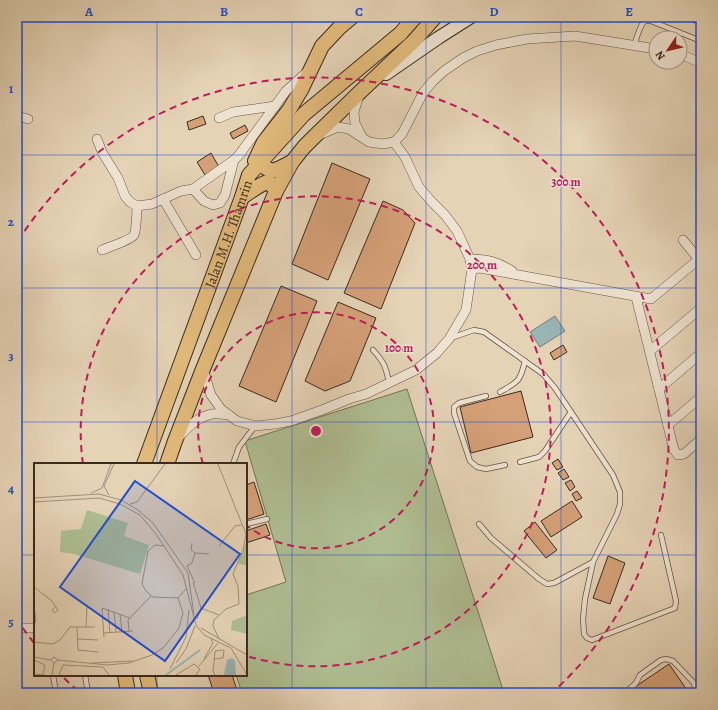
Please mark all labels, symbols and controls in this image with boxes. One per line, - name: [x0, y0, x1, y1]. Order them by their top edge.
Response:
- text: A: [84, 3, 94, 20]
- text: B: [220, 3, 228, 20]
- text: C: [355, 3, 363, 20]
- text: D: [489, 3, 499, 20]
- text: E: [625, 3, 633, 20]
- north arrow: [648, 30, 688, 70]
- text: N: [652, 48, 669, 63]
- text: 1: [9, 80, 14, 97]
- text: 300 m: [551, 174, 581, 190]
- street label: Jalan M.H. Thamrin: [200, 178, 257, 291]
- text: 2: [8, 213, 15, 230]
- text: 200 m: [467, 257, 497, 273]
- text: 100 m: [385, 340, 413, 356]
- text: 3: [8, 347, 14, 364]
- centre of rings: [309, 424, 323, 438]
- inset map: [34, 463, 247, 676]
- text: 4: [8, 480, 14, 497]
- text: 5: [8, 613, 14, 630]

